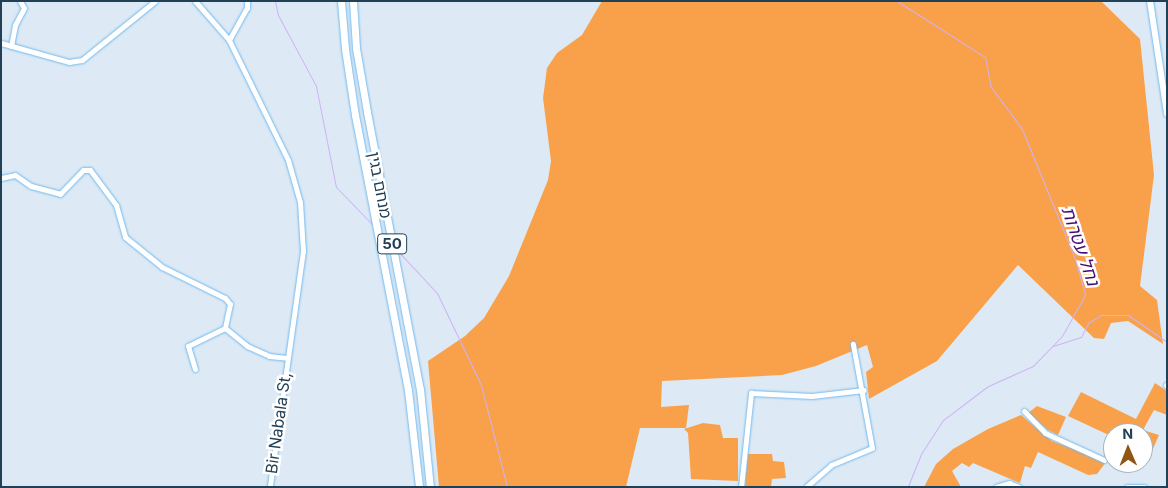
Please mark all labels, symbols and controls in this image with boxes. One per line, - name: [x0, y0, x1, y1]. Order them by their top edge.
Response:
- street label: מנחם בגין: [364, 150, 396, 220]
- water label: נחל עטרות: [1056, 204, 1104, 288]
- road number: 50: [377, 232, 407, 256]
- street label: Bir Nabala St,: [261, 371, 295, 475]
- north arrow: [1103, 423, 1153, 473]
- text: N: [1122, 425, 1133, 442]

